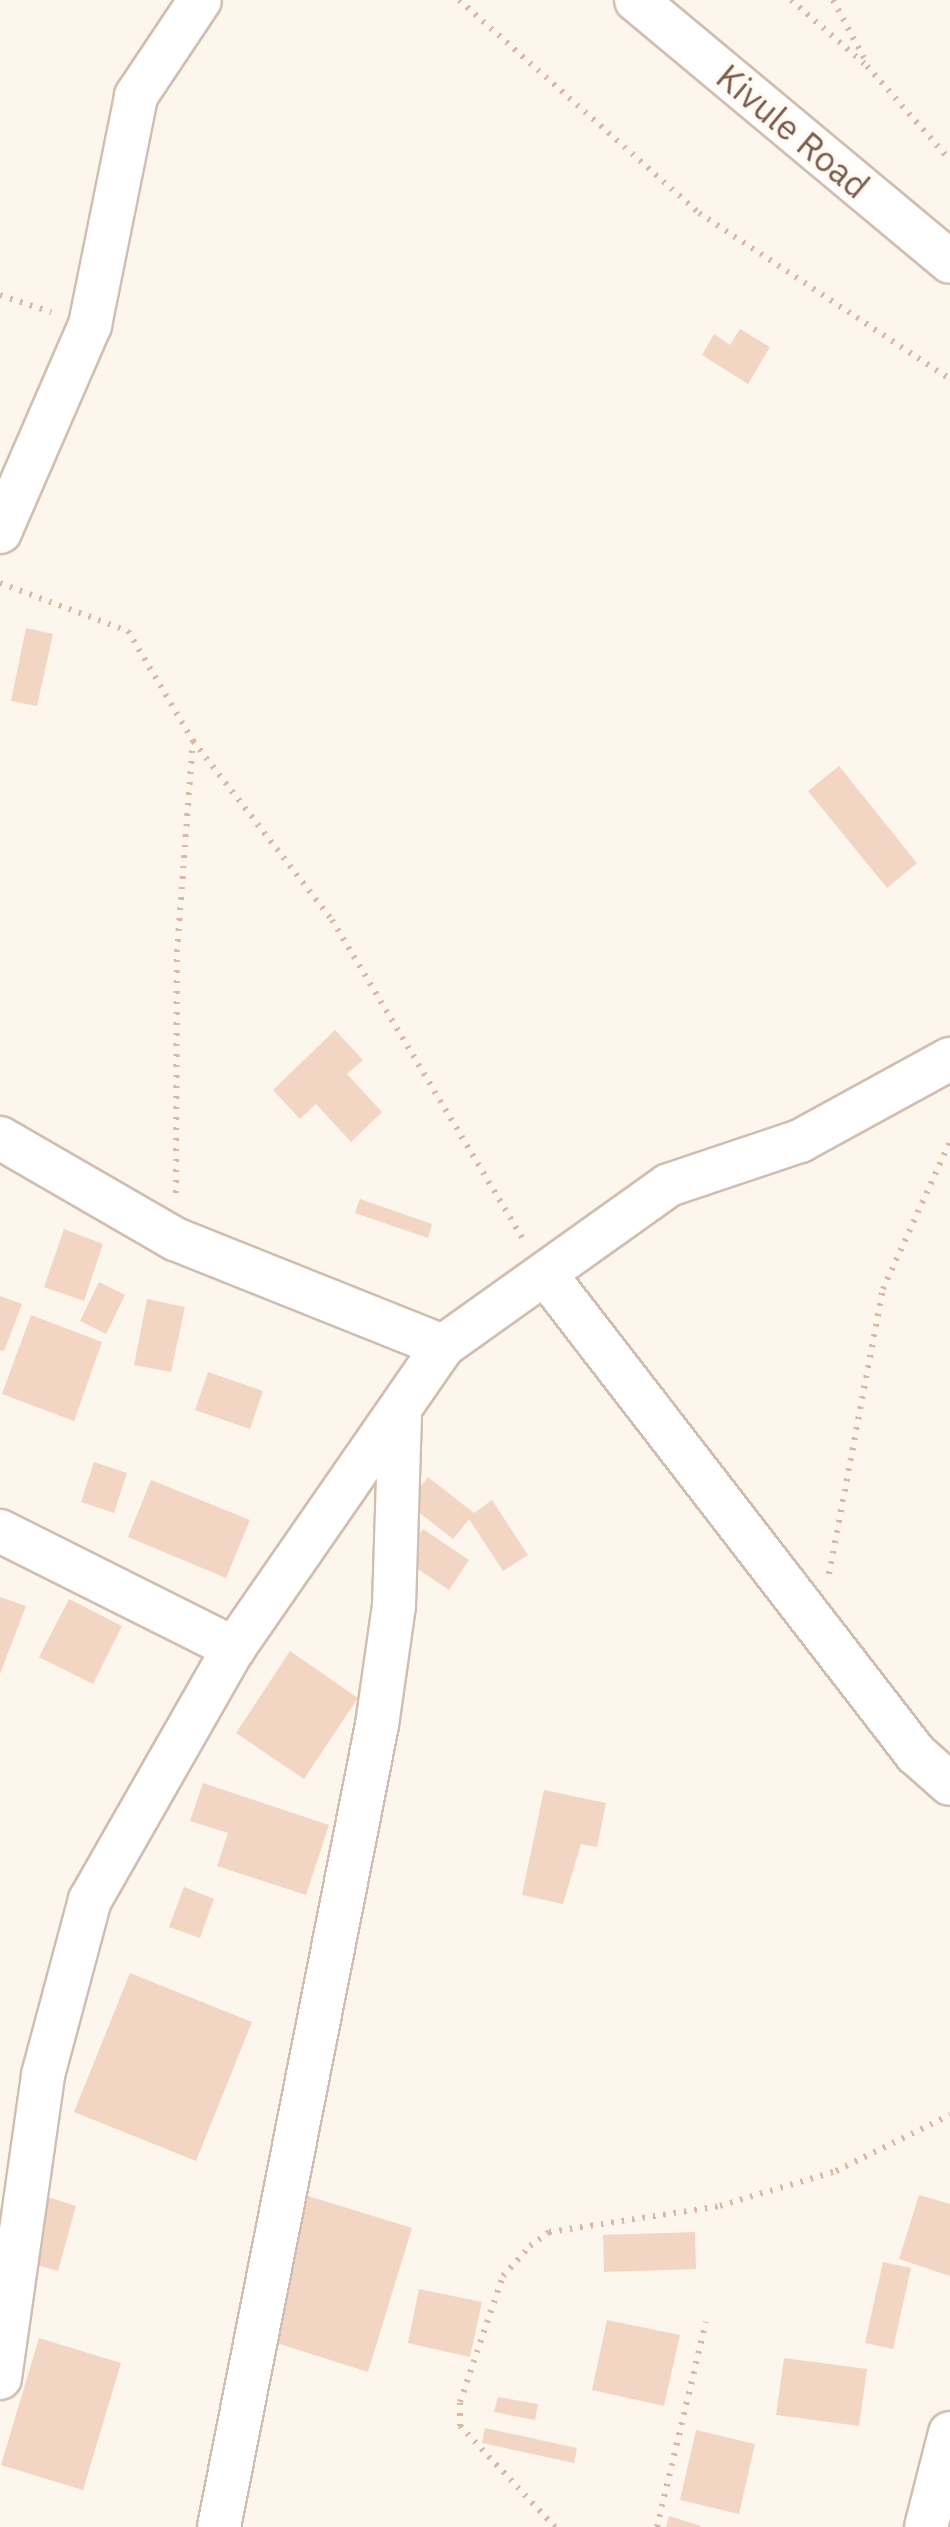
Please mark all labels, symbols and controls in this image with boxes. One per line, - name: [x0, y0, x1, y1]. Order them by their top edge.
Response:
- street label: Kivule Road: [708, 55, 878, 207]

